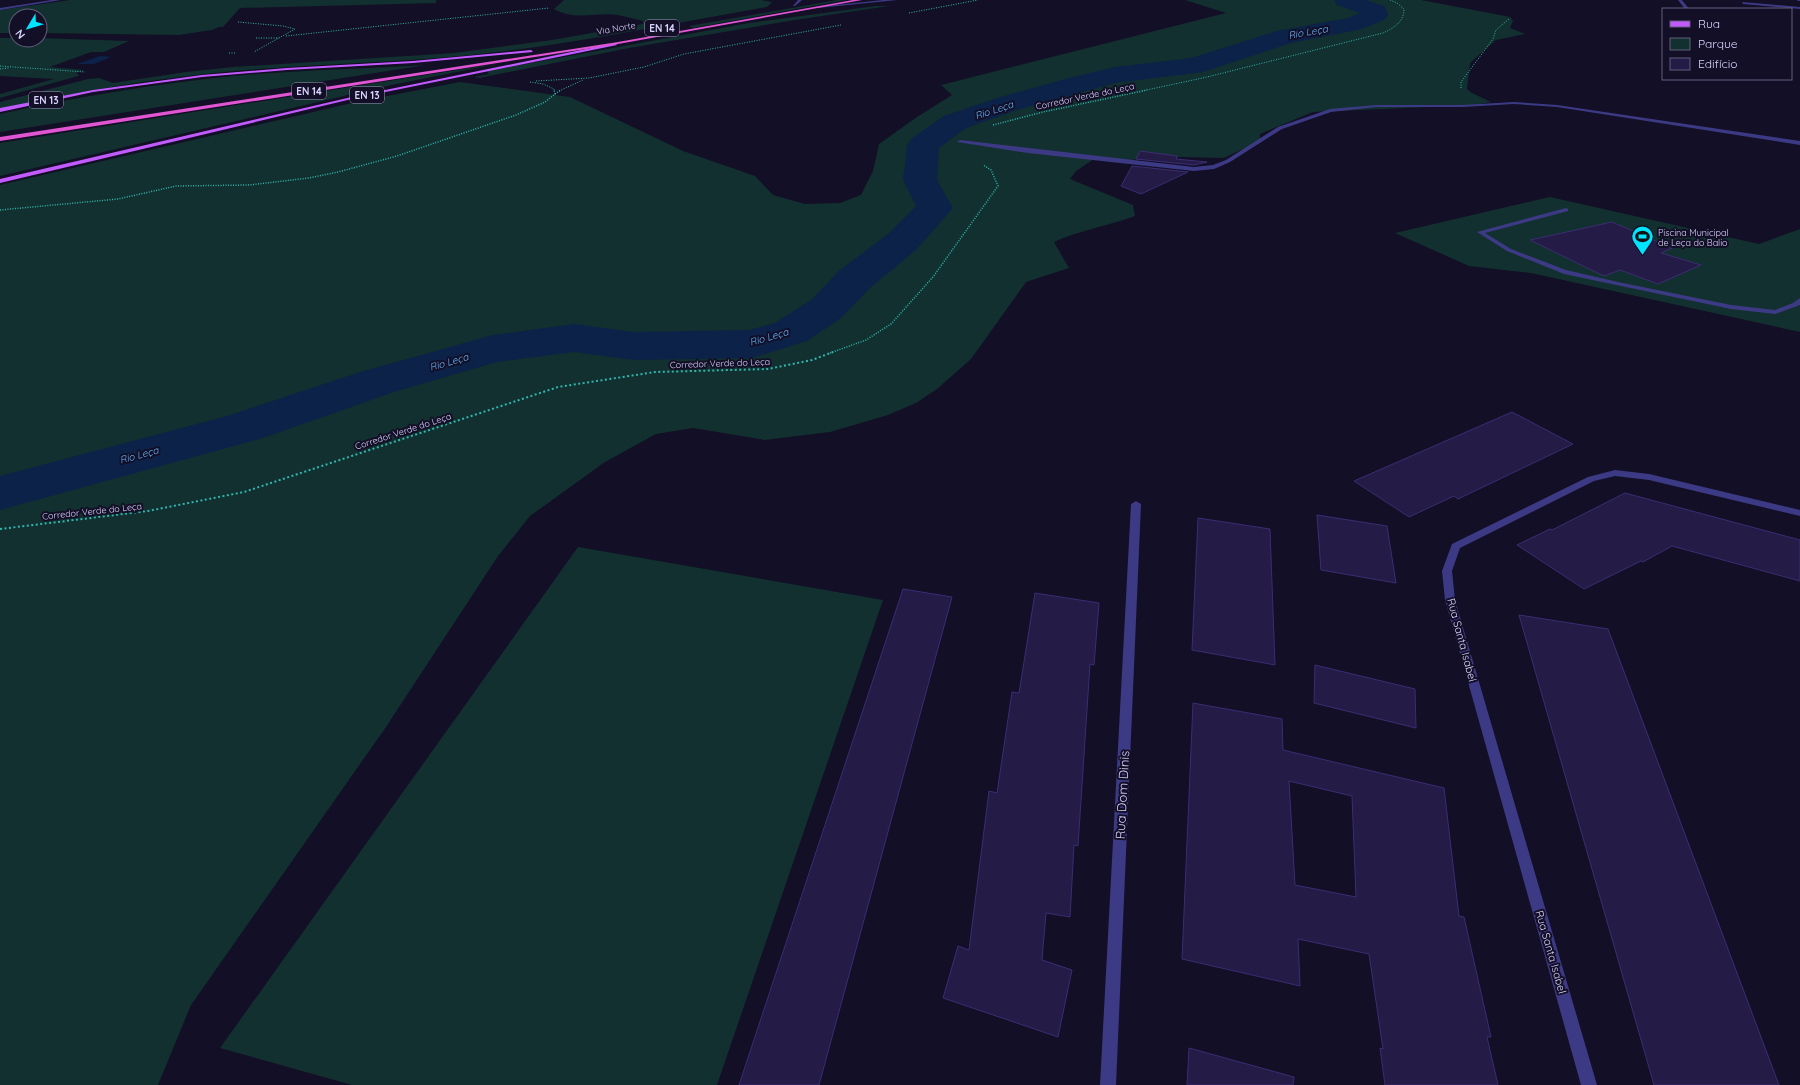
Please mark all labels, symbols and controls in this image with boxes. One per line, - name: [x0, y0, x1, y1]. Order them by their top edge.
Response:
- north arrow: [8, 8, 48, 48]
- legend: [1662, 8, 1792, 80]
- text: Rua: [1698, 16, 1720, 31]
- street label: Via Norte: [596, 19, 636, 37]
- road number: EN 14: [645, 20, 679, 36]
- water label: Rio Leça: [1287, 22, 1330, 42]
- text: N: [12, 27, 28, 42]
- text: Parque: [1698, 36, 1738, 51]
- text: Edifício: [1698, 56, 1738, 71]
- street label: Corredor Verde do Leça: [1035, 80, 1135, 112]
- road number: EN 14: [292, 83, 326, 99]
- road number: EN 13: [350, 87, 384, 103]
- road number: EN 13: [29, 92, 63, 108]
- water label: Rio Leça: [973, 97, 1016, 122]
- sports icon: Piscina Municipal de Leça do Balio: [1630, 224, 1656, 257]
- place label: Piscina Municipal de Leça do Balio: [1658, 227, 1728, 248]
- water label: Rio Leça: [748, 325, 791, 349]
- water label: Rio Leça: [428, 350, 471, 374]
- street label: Corredor Verde do Leça: [670, 356, 770, 370]
- street label: Corredor Verde do Leça: [354, 410, 452, 452]
- water label: Rio Leça: [118, 443, 161, 466]
- street label: Corredor Verde do Leça: [41, 500, 143, 522]
- street label: Rua Santa Isabel: [1444, 597, 1480, 683]
- street label: Rua Dom Dinis: [1112, 750, 1132, 840]
- street label: Rua Santa Isabel: [1532, 909, 1570, 995]

